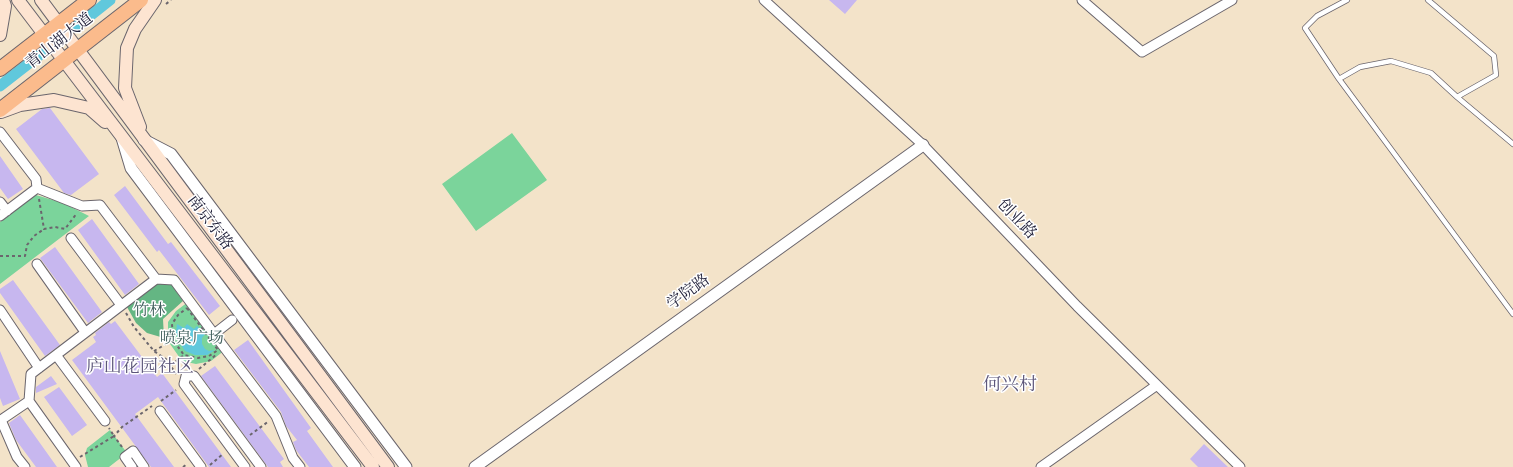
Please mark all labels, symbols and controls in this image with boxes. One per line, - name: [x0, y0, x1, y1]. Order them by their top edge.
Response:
- street label: 青山湖大道: [23, 10, 97, 74]
- street label: 南京东路: [182, 192, 236, 254]
- street label: 创业路: [992, 196, 1040, 244]
- street label: 学院路: [664, 271, 714, 315]
- park label: 竹林: [133, 302, 165, 322]
- park label: 喷泉广场: [160, 330, 224, 350]
- district label: 庐山花园社区: [86, 357, 194, 379]
- district label: 何兴村: [983, 375, 1037, 397]

